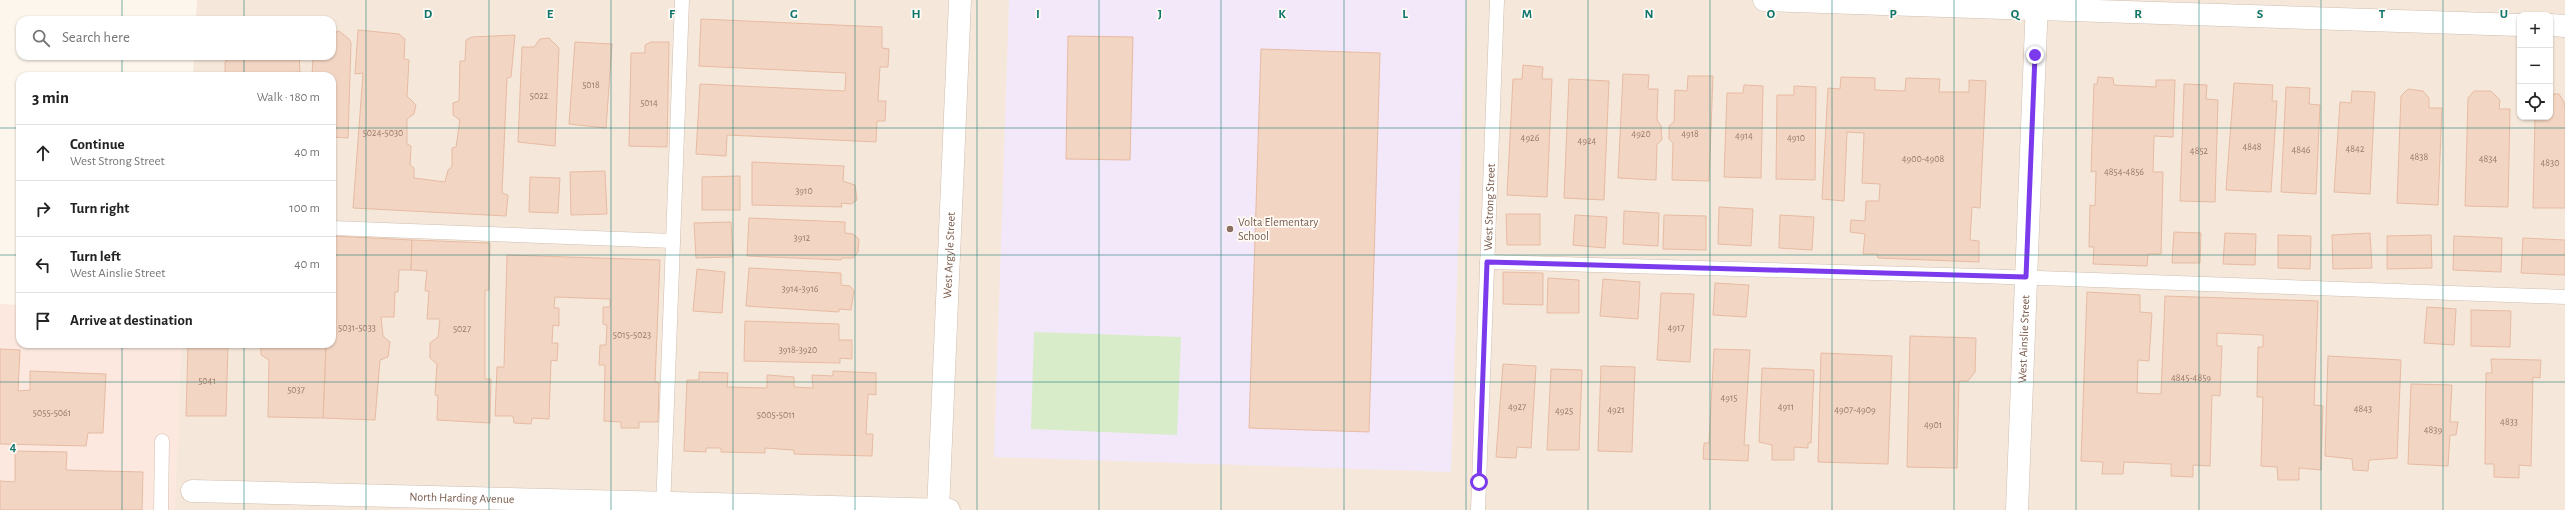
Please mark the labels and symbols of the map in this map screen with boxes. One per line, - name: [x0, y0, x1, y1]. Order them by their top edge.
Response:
- text: D: [424, 8, 433, 21]
- text: E: [547, 8, 554, 21]
- text: F: [669, 8, 676, 21]
- text: G: [790, 8, 798, 21]
- text: H: [911, 8, 921, 21]
- text: I: [1036, 8, 1040, 21]
- text: J: [1158, 8, 1162, 21]
- text: K: [1278, 8, 1286, 21]
- text: L: [1402, 8, 1408, 21]
- text: M: [1522, 8, 1532, 21]
- text: N: [1644, 8, 1654, 21]
- text: O: [1767, 8, 1776, 21]
- text: P: [1889, 8, 1897, 21]
- text: Q: [2011, 8, 2021, 21]
- text: R: [2134, 8, 2142, 21]
- text: S: [2257, 8, 2264, 21]
- text: T: [2379, 8, 2386, 21]
- text: U: [2500, 8, 2508, 21]
- route end: [2026, 46, 2044, 64]
- house number: 5018: [582, 80, 600, 90]
- house number: 5022: [530, 91, 549, 101]
- house number: 5014: [640, 98, 658, 108]
- house number: 5024-5030: [363, 128, 403, 138]
- house number: 4920: [1631, 129, 1651, 139]
- house number: 4918: [1681, 129, 1699, 139]
- house number: 4914: [1735, 131, 1753, 141]
- house number: 4926: [1521, 133, 1540, 143]
- house number: 4910: [1787, 133, 1805, 143]
- house number: 4924: [1578, 136, 1597, 146]
- house number: 4848: [2242, 142, 2262, 152]
- house number: 4842: [2346, 144, 2365, 154]
- house number: 4846: [2291, 145, 2311, 155]
- house number: 4852: [2190, 146, 2209, 156]
- house number: 4838: [2410, 152, 2428, 162]
- house number: 4900-4908: [1902, 154, 1945, 164]
- house number: 4834: [2479, 154, 2497, 164]
- house number: 4830: [2541, 158, 2559, 168]
- street label: West Strong Street: [1482, 163, 1497, 251]
- house number: 4854-4856: [2104, 167, 2144, 177]
- house number: 3910: [795, 186, 813, 196]
- street label: West Argyle Street: [941, 212, 957, 299]
- place label: Volta Elementary School: [1238, 216, 1318, 242]
- marker: Volta Elementary School: [1225, 224, 1235, 234]
- house number: 3912: [794, 233, 811, 243]
- house number: 3914-3916: [781, 284, 819, 294]
- street label: West Ainslie Street: [2016, 295, 2031, 383]
- house number: 5031-5033: [338, 323, 376, 333]
- house number: 4917: [1667, 323, 1685, 333]
- house number: 5027: [453, 324, 471, 334]
- house number: 5015-5023: [613, 330, 651, 340]
- house number: 3918-3920: [779, 345, 817, 355]
- house number: 4845-4859: [2171, 373, 2211, 383]
- house number: 5041: [198, 376, 216, 386]
- house number: 5037: [287, 385, 305, 395]
- house number: 4915: [1720, 393, 1738, 403]
- house number: 4927: [1508, 402, 1526, 412]
- house number: 4911: [1778, 402, 1794, 412]
- house number: 4843: [2354, 404, 2372, 414]
- house number: 4921: [1607, 405, 1625, 415]
- house number: 4907-4909: [1834, 405, 1876, 415]
- house number: 4925: [1555, 406, 1573, 416]
- house number: 5055-5061: [33, 408, 71, 418]
- house number: 5005-5011: [757, 410, 795, 420]
- house number: 4833: [2500, 417, 2518, 427]
- house number: 4901: [1924, 420, 1942, 430]
- house number: 4839: [2424, 425, 2442, 435]
- text: 4: [10, 441, 17, 454]
- route start: [1470, 473, 1488, 491]
- street label: North Harding Avenue: [409, 490, 515, 505]

